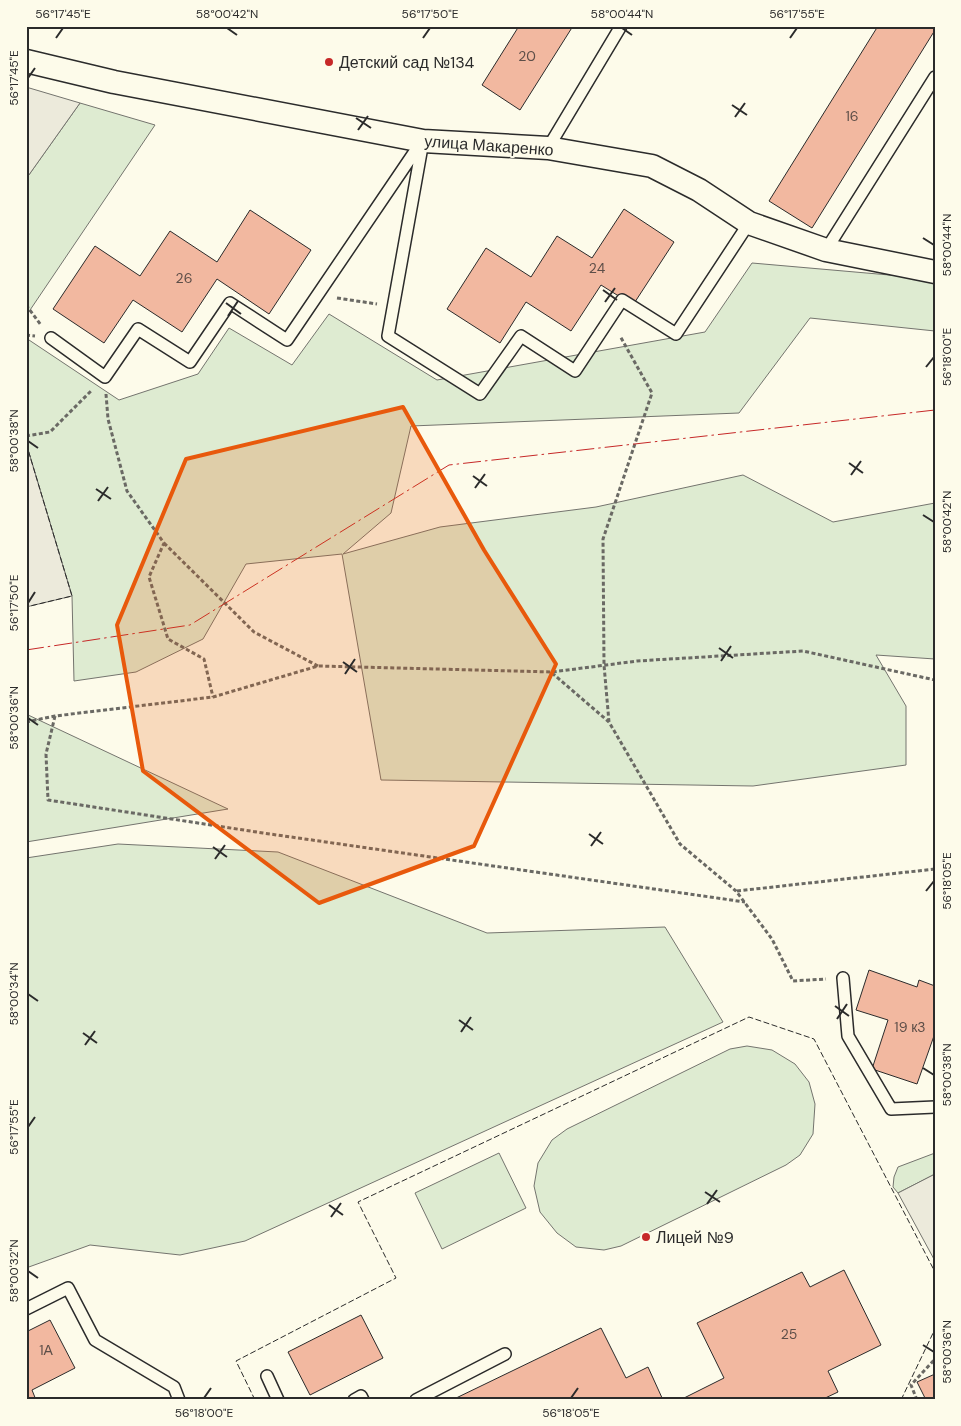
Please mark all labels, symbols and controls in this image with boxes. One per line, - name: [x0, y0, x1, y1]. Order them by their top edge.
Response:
- text: 56°17'45"E: [35, 6, 91, 22]
- text: 58°00'42"N: [196, 6, 258, 22]
- text: 56°17'50"E: [402, 6, 459, 22]
- text: 58°00'44"N: [591, 6, 653, 22]
- text: 56°17'55"E: [769, 6, 825, 22]
- house number: 20: [518, 47, 536, 65]
- text: 56°17'45"E: [6, 50, 22, 106]
- place label: Детский сад №134: [339, 52, 475, 73]
- marker: Детский сад №134: [323, 56, 335, 68]
- house number: 16: [845, 107, 859, 125]
- street label: улица Макаренко: [424, 131, 554, 161]
- text: 58°00'44"N: [939, 214, 955, 276]
- house number: 24: [589, 259, 606, 277]
- house number: 26: [176, 269, 192, 287]
- text: 56°18'00"E: [939, 327, 955, 386]
- text: 58°00'38"N: [6, 409, 22, 473]
- text: 58°00'42"N: [939, 491, 955, 553]
- text: 56°17'50"E: [6, 574, 22, 631]
- text: 58°00'36"N: [6, 686, 22, 750]
- text: 56°18'05"E: [939, 852, 955, 910]
- text: 58°00'34"N: [6, 962, 22, 1026]
- house number: 19 к3: [894, 1018, 926, 1036]
- text: 58°00'38"N: [939, 1043, 955, 1107]
- text: 56°17'55"E: [6, 1099, 22, 1155]
- place label: Лицей №9: [656, 1227, 734, 1248]
- marker: Лицей №9: [640, 1231, 652, 1243]
- text: 58°00'32"N: [6, 1240, 22, 1302]
- text: 58°00'36"N: [939, 1320, 955, 1384]
- house number: 25: [781, 1325, 797, 1343]
- house number: 1А: [39, 1341, 54, 1359]
- text: 56°18'00"E: [175, 1405, 234, 1421]
- text: 56°18'05"E: [542, 1405, 600, 1421]

